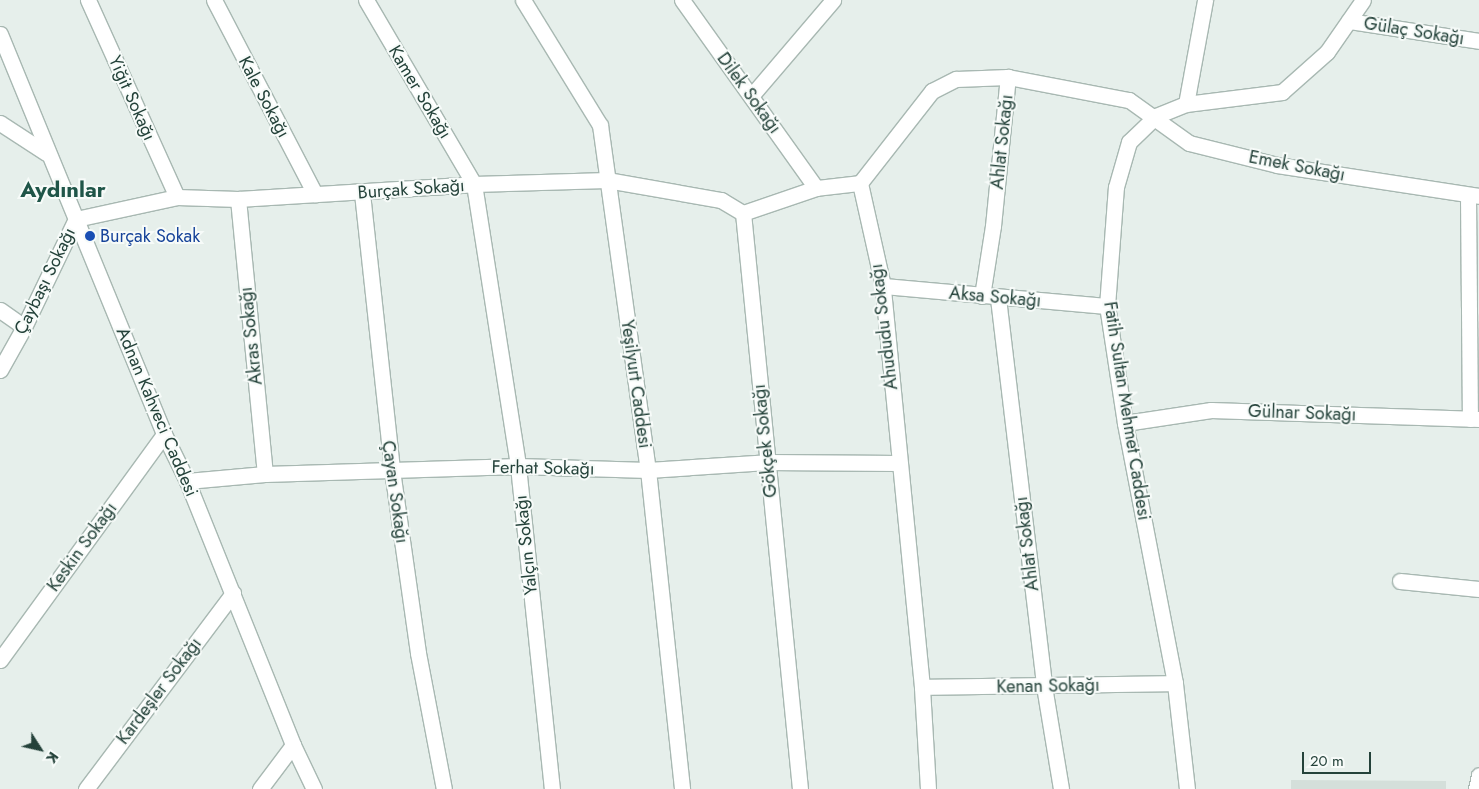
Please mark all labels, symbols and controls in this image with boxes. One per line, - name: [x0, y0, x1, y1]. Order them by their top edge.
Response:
- street label: Gülaç Sokağı: [1362, 12, 1466, 50]
- street label: Kamer Sokağı: [384, 41, 456, 143]
- street label: Dilek Sokağı: [712, 48, 786, 138]
- street label: Yiğit Sokağı: [104, 52, 160, 144]
- street label: Kale Sokağı: [234, 53, 294, 141]
- street label: Ahlat Sokağı: [986, 94, 1018, 190]
- street label: Emek Sokağı: [1247, 146, 1347, 186]
- street label: Burçak Sokağı: [357, 174, 465, 204]
- district label: Aydınlar: [20, 177, 106, 203]
- street label: Çaybaşı Sokağı: [10, 224, 80, 338]
- place label: Burçak Sokak: [100, 225, 200, 247]
- marker: Burçak Sokak: [84, 230, 96, 242]
- street label: Ahududu Sokağı: [866, 263, 902, 391]
- street label: Aksa Sokağı: [948, 282, 1042, 312]
- street label: Akras Sokağı: [235, 286, 267, 386]
- street label: Fatih Sultan Mehmet Caddesi: [1099, 300, 1155, 522]
- street label: Yeşilyurt Caddesi: [616, 318, 656, 450]
- street label: Adnan Kahveci Caddesi: [112, 324, 202, 500]
- street label: Gökçek Sokağı: [748, 383, 782, 499]
- street label: Gülnar Sokağı: [1247, 400, 1357, 426]
- street label: Çayan Sokağı: [377, 439, 413, 545]
- street label: Ferhat Sokağı: [491, 456, 595, 480]
- street label: Yalçın Sokağı: [510, 494, 542, 596]
- street label: Ahlat Sokağı: [1010, 496, 1044, 592]
- street label: Keskin Sokağı: [42, 498, 122, 596]
- street label: Kardeşler Sokağı: [112, 633, 206, 749]
- street label: Kenan Sokağı: [996, 674, 1100, 698]
- north arrow: [15, 724, 65, 774]
- scale bar: [1304, 742, 1373, 774]
- text: K: [41, 748, 63, 767]
- text: 20 m: [1310, 750, 1344, 772]

